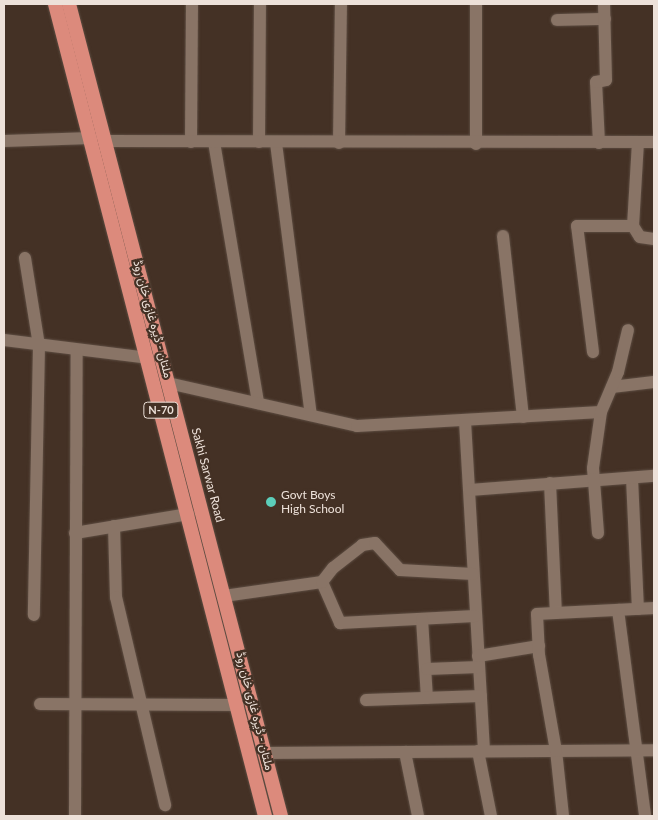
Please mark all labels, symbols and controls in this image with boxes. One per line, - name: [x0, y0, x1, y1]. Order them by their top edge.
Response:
- street label: ملتان - ڈیرہ غازی خان روڈ: [130, 259, 176, 379]
- road number: N-70: [142, 402, 180, 418]
- street label: Sakhi Sarwar Road: [188, 426, 228, 524]
- place label: Govt Boys High School: [281, 488, 344, 516]
- marker: Govt Boys High School: [265, 496, 277, 508]
- street label: ملتان - ڈیرہ غازی خان روڈ: [233, 650, 277, 772]

